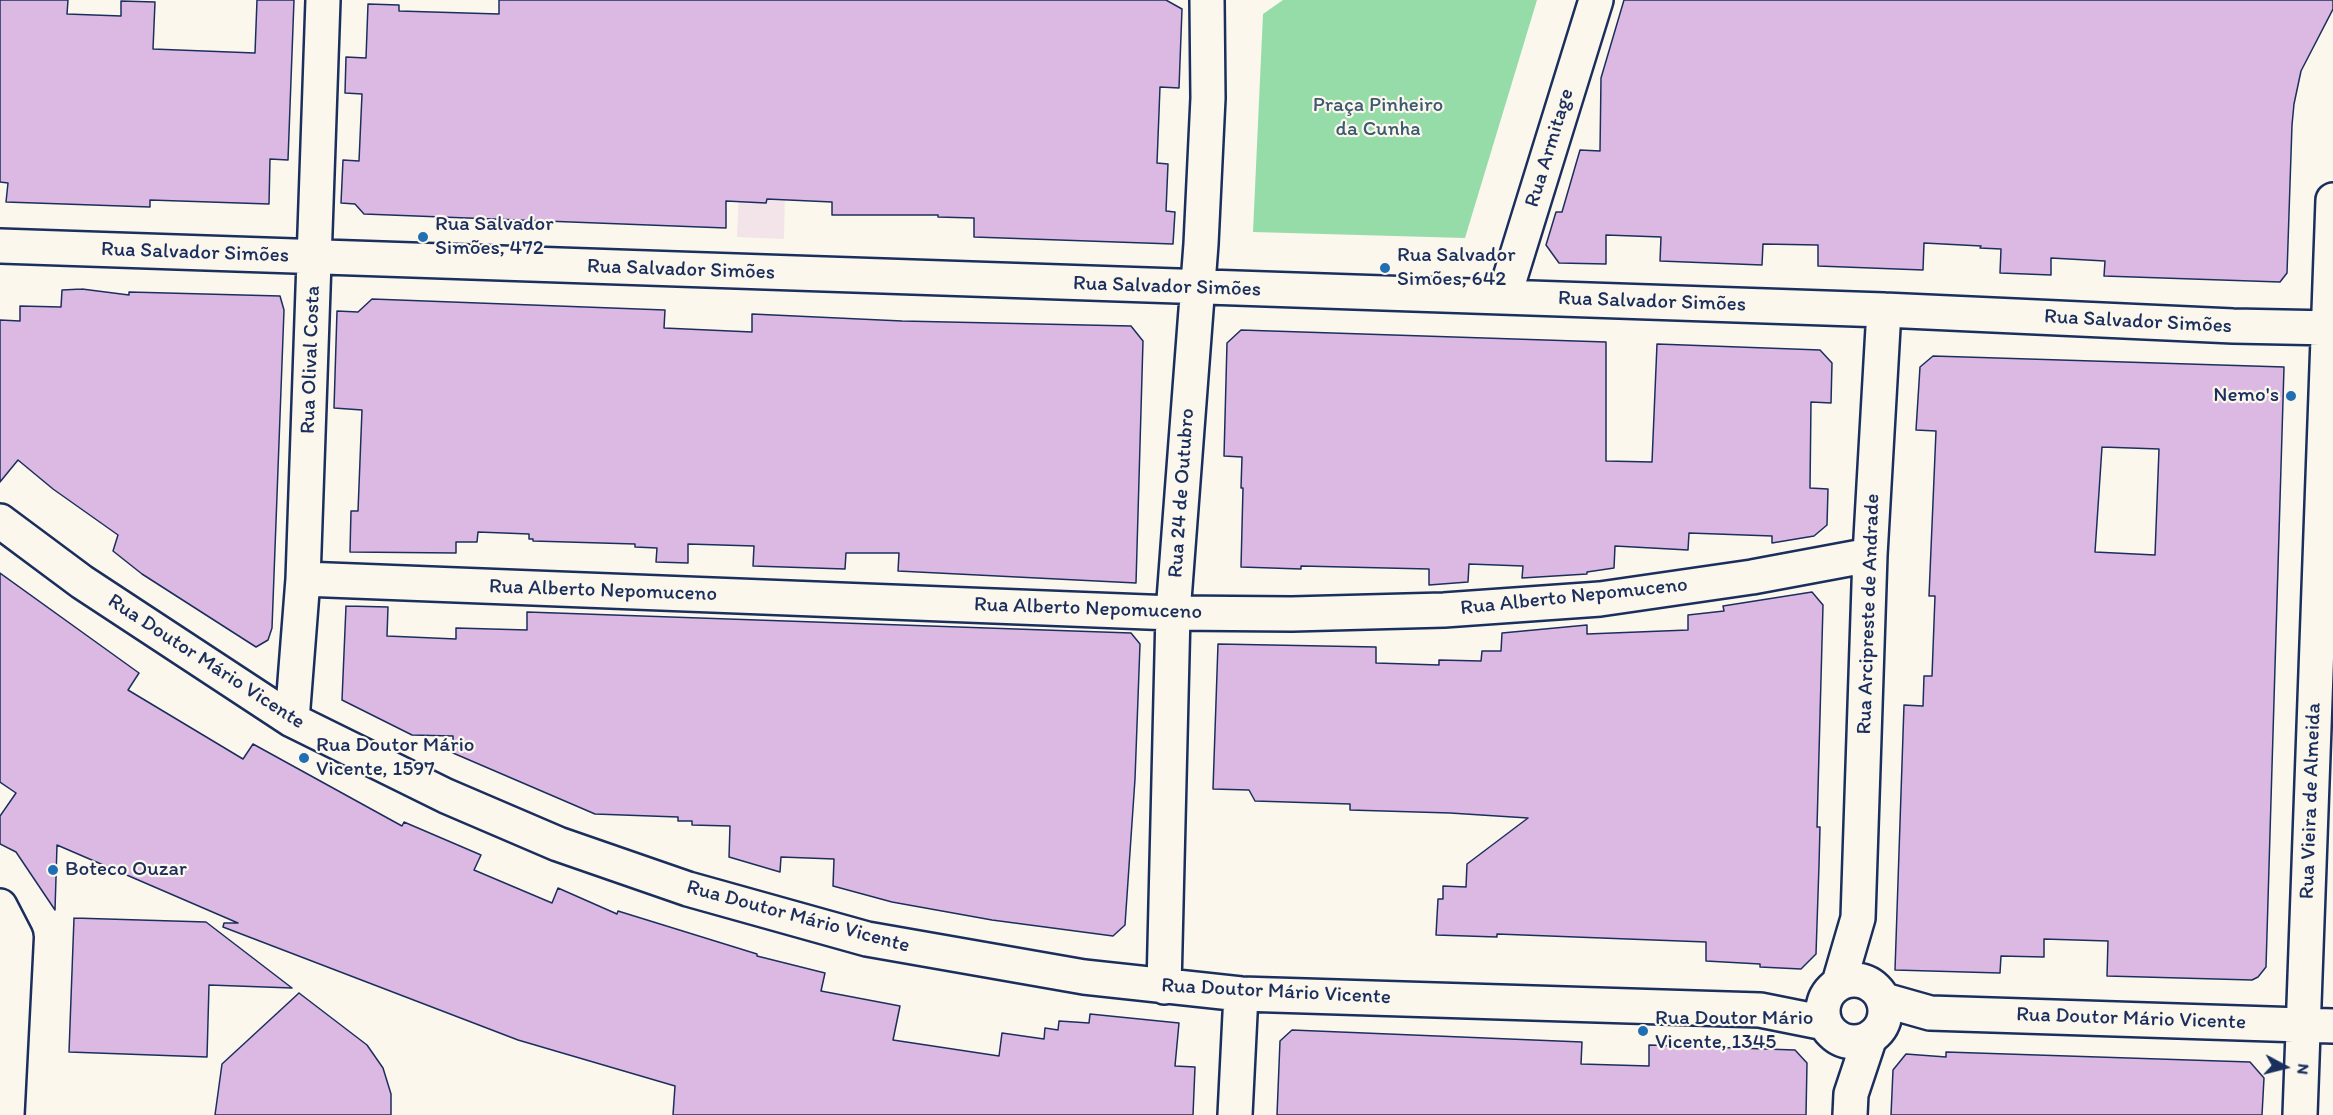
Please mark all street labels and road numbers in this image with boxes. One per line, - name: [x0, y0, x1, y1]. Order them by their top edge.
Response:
- street label: Rua Armitage: [1520, 86, 1580, 210]
- street label: Rua Salvador Simões: [101, 237, 289, 269]
- street label: Rua Salvador Simões: [587, 254, 775, 286]
- street label: Rua Salvador Simões: [1073, 271, 1261, 303]
- street label: Rua Olival Costa: [296, 285, 326, 435]
- street label: Rua Salvador Simões: [1558, 286, 1746, 318]
- street label: Rua Salvador Simões: [2043, 304, 2233, 340]
- street label: Rua 24 de Outubro: [1163, 407, 1201, 579]
- street label: Rua Arcipreste de Andrade: [1852, 493, 1886, 735]
- street label: Rua Alberto Nepomuceno: [1459, 573, 1689, 621]
- street label: Rua Alberto Nepomuceno: [489, 574, 717, 608]
- street label: Rua Doutor Mário Vicente: [103, 589, 309, 735]
- street label: Rua Alberto Nepomuceno: [974, 592, 1202, 626]
- street label: Rua Vieira de Almeida: [2295, 702, 2327, 900]
- street label: Rua Doutor Mário Vicente: [684, 875, 912, 959]
- street label: Rua Doutor Mário Vicente: [1160, 973, 1392, 1011]
- street label: Rua Doutor Mário Vicente: [2016, 1002, 2246, 1036]

